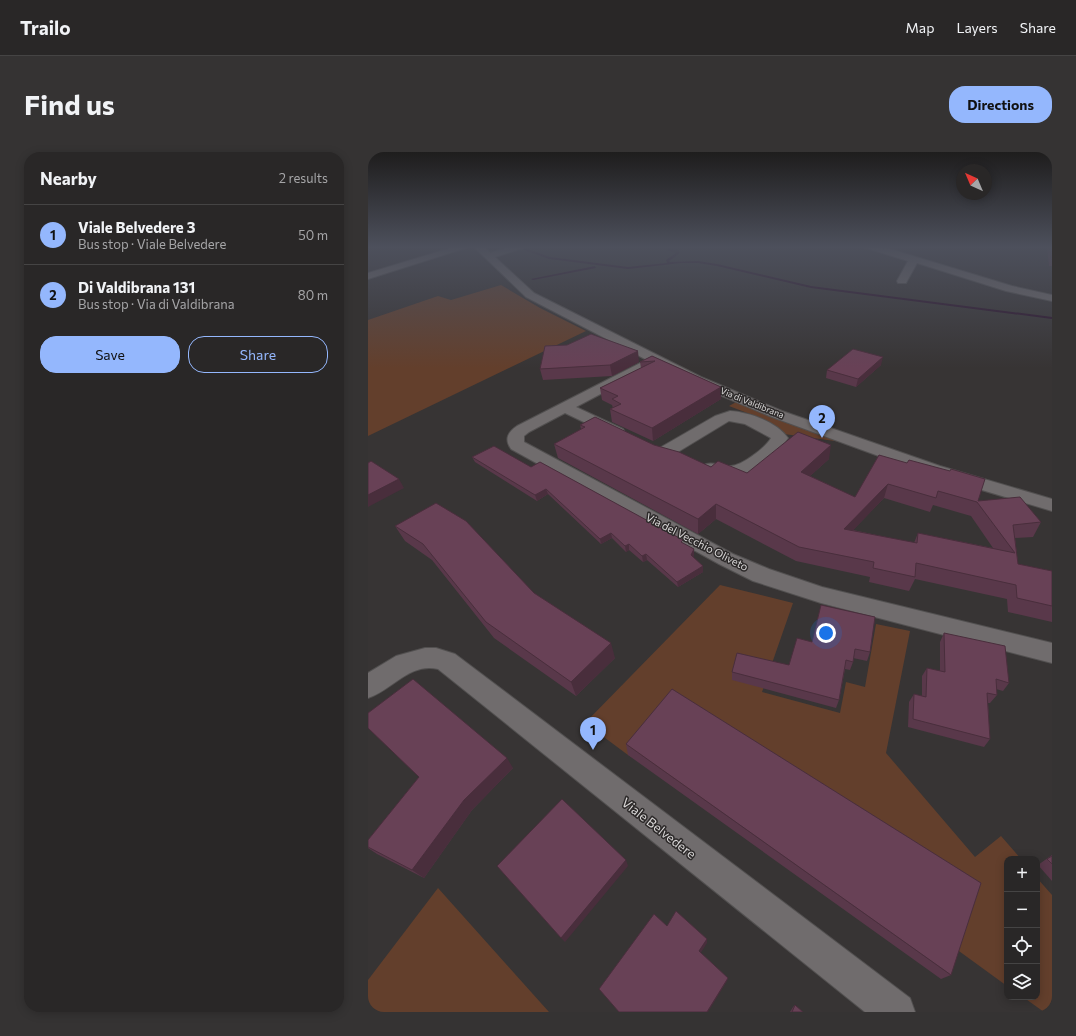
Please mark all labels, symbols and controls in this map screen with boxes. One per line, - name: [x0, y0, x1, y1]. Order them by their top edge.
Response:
- text: Trailo: [20, 16, 71, 39]
- text: Map: [906, 19, 934, 36]
- text: Layers: [956, 19, 998, 36]
- text: Share: [1020, 19, 1056, 36]
- button: Directions: [949, 86, 1052, 123]
- text: Find us: [24, 87, 115, 121]
- north arrow: [956, 164, 992, 200]
- text: Nearby: [40, 168, 97, 189]
- text: 2 results: [279, 170, 328, 186]
- text: Viale Belvedere 3: [78, 218, 195, 236]
- text: 1: [50, 227, 56, 243]
- text: 50 m: [298, 227, 328, 243]
- text: Bus stop · Viale Belvedere: [78, 236, 226, 252]
- text: Di Valdibrana 131: [78, 278, 195, 296]
- text: 2: [49, 287, 57, 303]
- text: 80 m: [298, 287, 328, 303]
- text: Bus stop · Via di Valdibrana: [78, 296, 235, 312]
- button: Save: [40, 336, 180, 373]
- button: Share: [188, 336, 328, 373]
- street label: Via di Valdibrana: [719, 385, 786, 420]
- pin: 2: [809, 405, 835, 438]
- street label: Via del Vecchio Oliveto: [644, 510, 751, 573]
- your location: [816, 623, 836, 643]
- pin: 1: [580, 717, 606, 750]
- street label: Viale Belvedere: [619, 794, 699, 862]
- map controls: [1004, 856, 1040, 1000]
- button: +: [1004, 856, 1040, 892]
- button: −: [1004, 892, 1040, 928]
- button: locate: [1004, 928, 1040, 964]
- button: layers: [1004, 964, 1040, 1000]

